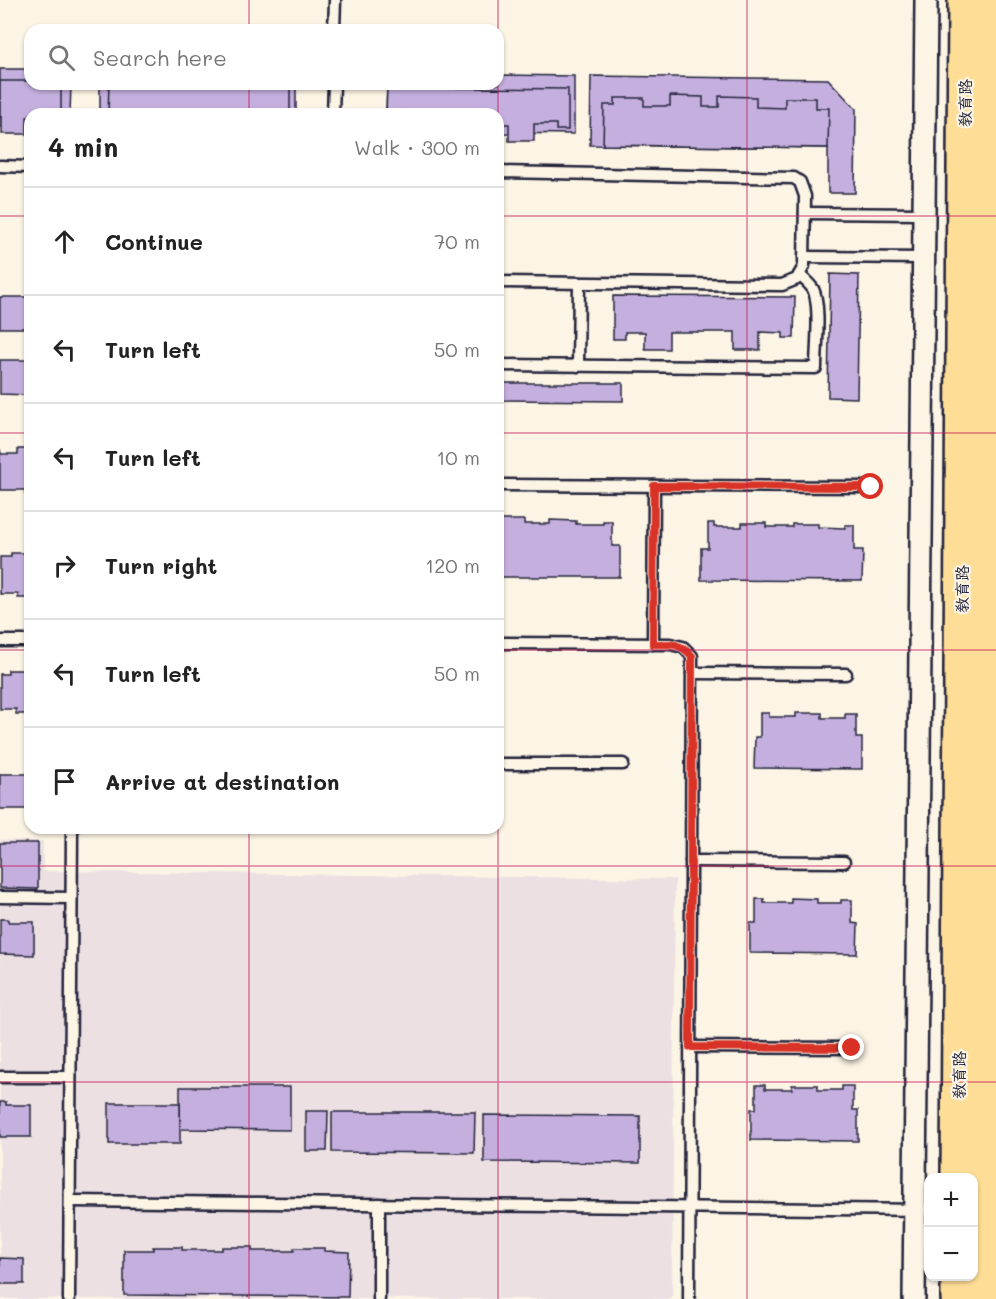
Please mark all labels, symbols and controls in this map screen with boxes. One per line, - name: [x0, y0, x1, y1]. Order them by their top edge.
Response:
- search box: [24, 24, 504, 90]
- icon: search: [45, 41, 78, 74]
- text: Search here: [93, 43, 227, 72]
- street label: 教育路: [954, 79, 975, 127]
- text: 4 min: [48, 130, 118, 164]
- text: Walk · 300 m: [354, 134, 480, 160]
- icon: ahead: [48, 225, 81, 258]
- text: Continue: [105, 227, 203, 256]
- text: 70 m: [434, 228, 480, 254]
- icon: left: [48, 333, 81, 366]
- text: Turn left: [105, 335, 201, 364]
- text: 50 m: [434, 336, 480, 362]
- icon: left: [48, 441, 81, 474]
- text: Turn left: [105, 443, 201, 472]
- text: 10 m: [436, 444, 480, 470]
- route start: [857, 473, 883, 499]
- icon: right: [48, 549, 81, 582]
- text: Turn right: [105, 551, 217, 580]
- text: 120 m: [425, 552, 480, 578]
- street label: 教育路: [951, 565, 972, 613]
- icon: left: [48, 657, 81, 690]
- text: Turn left: [105, 659, 201, 688]
- text: 50 m: [434, 660, 480, 686]
- icon: arrive: [48, 765, 81, 798]
- text: Arrive at destination: [105, 767, 340, 796]
- route end: [838, 1034, 864, 1060]
- street label: 教育路: [948, 1051, 969, 1099]
- map controls: [924, 1173, 978, 1281]
- button: +: [924, 1173, 978, 1227]
- button: −: [924, 1227, 978, 1281]

